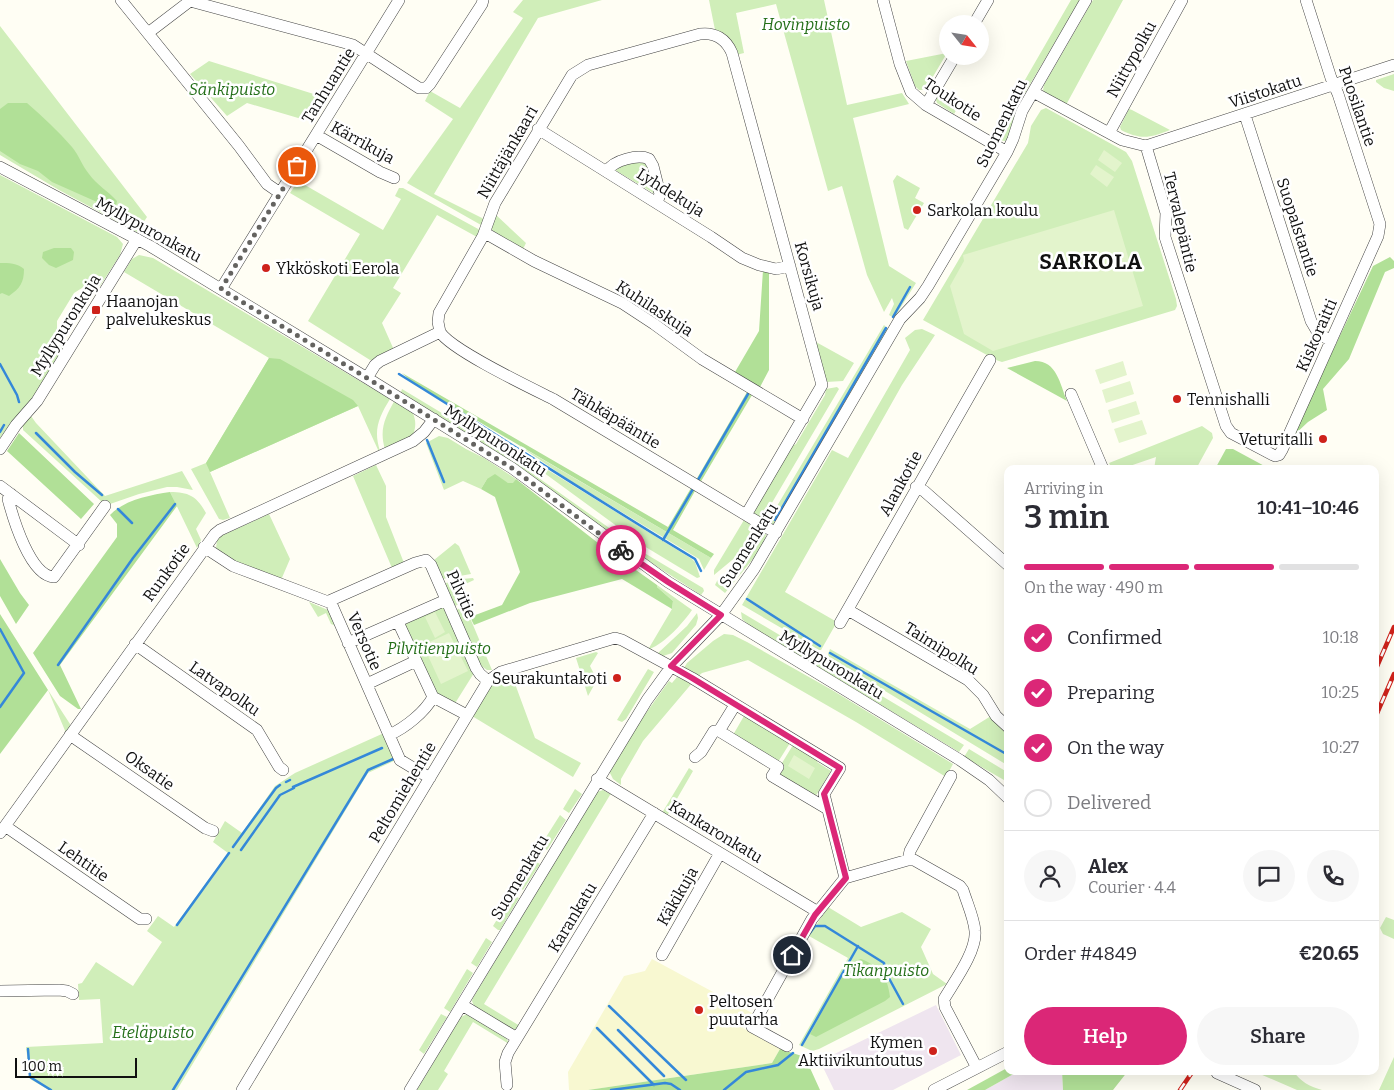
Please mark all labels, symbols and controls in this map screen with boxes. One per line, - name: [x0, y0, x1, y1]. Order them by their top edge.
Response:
- park label: Hovinpuisto: [762, 15, 850, 34]
- north arrow: [939, 15, 989, 65]
- map controls: [939, 15, 989, 65]
- street label: Niittypolku: [1103, 18, 1160, 101]
- street label: Tanhuantie: [298, 44, 359, 127]
- street label: Puosilantie: [1335, 64, 1380, 149]
- street label: Viistokatu: [1226, 71, 1304, 112]
- street label: Toukotie: [920, 74, 985, 125]
- street label: Suomenkatu: [972, 76, 1031, 170]
- park label: Sänkipuisto: [189, 80, 275, 99]
- street label: Niittäjänkaari: [473, 103, 542, 202]
- street label: Kärrikuja: [328, 117, 398, 168]
- pin: [276, 145, 318, 187]
- icon: bag: [283, 152, 311, 180]
- street label: Lyhdekuja: [633, 164, 708, 221]
- street label: Tervalepäntie: [1160, 170, 1201, 274]
- street label: Suopalstantie: [1273, 175, 1322, 279]
- street label: Myllypuronkatu: [93, 193, 205, 266]
- place label: Sarkolan koulu: [927, 201, 1038, 220]
- marker: Sarkolan koulu: [911, 204, 923, 216]
- street label: Korsikuja: [791, 239, 829, 313]
- district label: SARKOLA: [1039, 249, 1143, 275]
- place label: Ykköskoti Eerola: [276, 259, 400, 278]
- marker: Ykköskoti Eerola: [260, 262, 272, 274]
- street label: Myllypuronkuja: [26, 271, 105, 380]
- street label: Kuhilaskuja: [613, 276, 697, 341]
- place label: Haanojan palvelukeskus: [106, 292, 211, 329]
- street label: Kiskoraitti: [1292, 296, 1341, 375]
- marker: Haanojan palvelukeskus: [90, 304, 102, 316]
- street label: Tähkäpääntie: [568, 384, 664, 453]
- place label: Tennishalli: [1187, 390, 1270, 409]
- marker: Tennishalli: [1171, 393, 1183, 405]
- street label: Myllypuronkatu: [441, 400, 550, 481]
- place label: Veturitalli: [1239, 430, 1313, 449]
- marker: Veturitalli: [1317, 433, 1329, 445]
- street label: Alankotie: [875, 447, 926, 519]
- text: Arriving in: [1024, 479, 1103, 498]
- text: 10:41–10:46: [1257, 496, 1359, 519]
- text: 3 min: [1024, 498, 1109, 536]
- street label: Suomenkatu: [715, 500, 782, 591]
- courier: [596, 525, 646, 575]
- icon: bike: [607, 536, 635, 564]
- street label: Runkotie: [139, 539, 194, 605]
- street label: Pilvitie: [443, 567, 481, 621]
- text: On the way · 490 m: [1024, 578, 1163, 597]
- street label: Versotie: [343, 609, 386, 673]
- street label: Taimipolku: [901, 618, 983, 679]
- icon: check: [1024, 624, 1052, 652]
- street label: Myllypuronkatu: [776, 626, 887, 703]
- text: Confirmed: [1067, 626, 1162, 649]
- text: 10:18: [1323, 628, 1359, 647]
- park label: Pilvitienpuisto: [387, 639, 491, 658]
- street label: Latvapolku: [186, 657, 264, 720]
- place label: Seurakuntakoti: [492, 669, 607, 688]
- marker: Seurakuntakoti: [611, 672, 623, 684]
- icon: check: [1024, 679, 1052, 707]
- text: Preparing: [1067, 681, 1155, 704]
- text: 10:25: [1322, 683, 1359, 702]
- icon: check: [1024, 734, 1052, 762]
- text: On the way: [1067, 736, 1164, 759]
- street label: Peltomiehentie: [365, 738, 440, 846]
- text: 10:27: [1322, 738, 1359, 757]
- street label: Oksatie: [121, 747, 178, 794]
- text: Delivered: [1067, 791, 1151, 814]
- street label: Kankaronkatu: [665, 796, 766, 867]
- street label: Suomenkatu: [487, 831, 552, 923]
- street label: Lehtitie: [55, 837, 113, 886]
- button: person: [1024, 850, 1076, 902]
- button: chat: [1243, 850, 1295, 902]
- button: phone: [1307, 850, 1359, 902]
- text: Alex: [1088, 855, 1128, 878]
- street label: Käkikuja: [653, 863, 702, 929]
- text: Courier · 4.4: [1088, 878, 1176, 897]
- street label: Karankatu: [544, 879, 601, 956]
- pin: [771, 934, 813, 976]
- icon: home: [778, 941, 806, 969]
- text: Order #4849: [1024, 942, 1137, 965]
- text: €20.65: [1299, 942, 1359, 965]
- park label: Tikanpuisto: [843, 961, 929, 980]
- place label: Peltosen puutarha: [709, 992, 778, 1029]
- marker: Peltosen puutarha: [693, 1004, 705, 1016]
- button: Help: [1024, 1007, 1187, 1065]
- button: Share: [1197, 1007, 1359, 1065]
- park label: Eteläpuisto: [112, 1023, 194, 1042]
- place label: Kymen Aktiivikuntoutus: [798, 1033, 923, 1070]
- marker: Kymen Aktiivikuntoutus: [927, 1045, 939, 1057]
- scale bar: [15, 1055, 138, 1078]
- text: 100 m: [22, 1058, 62, 1075]

